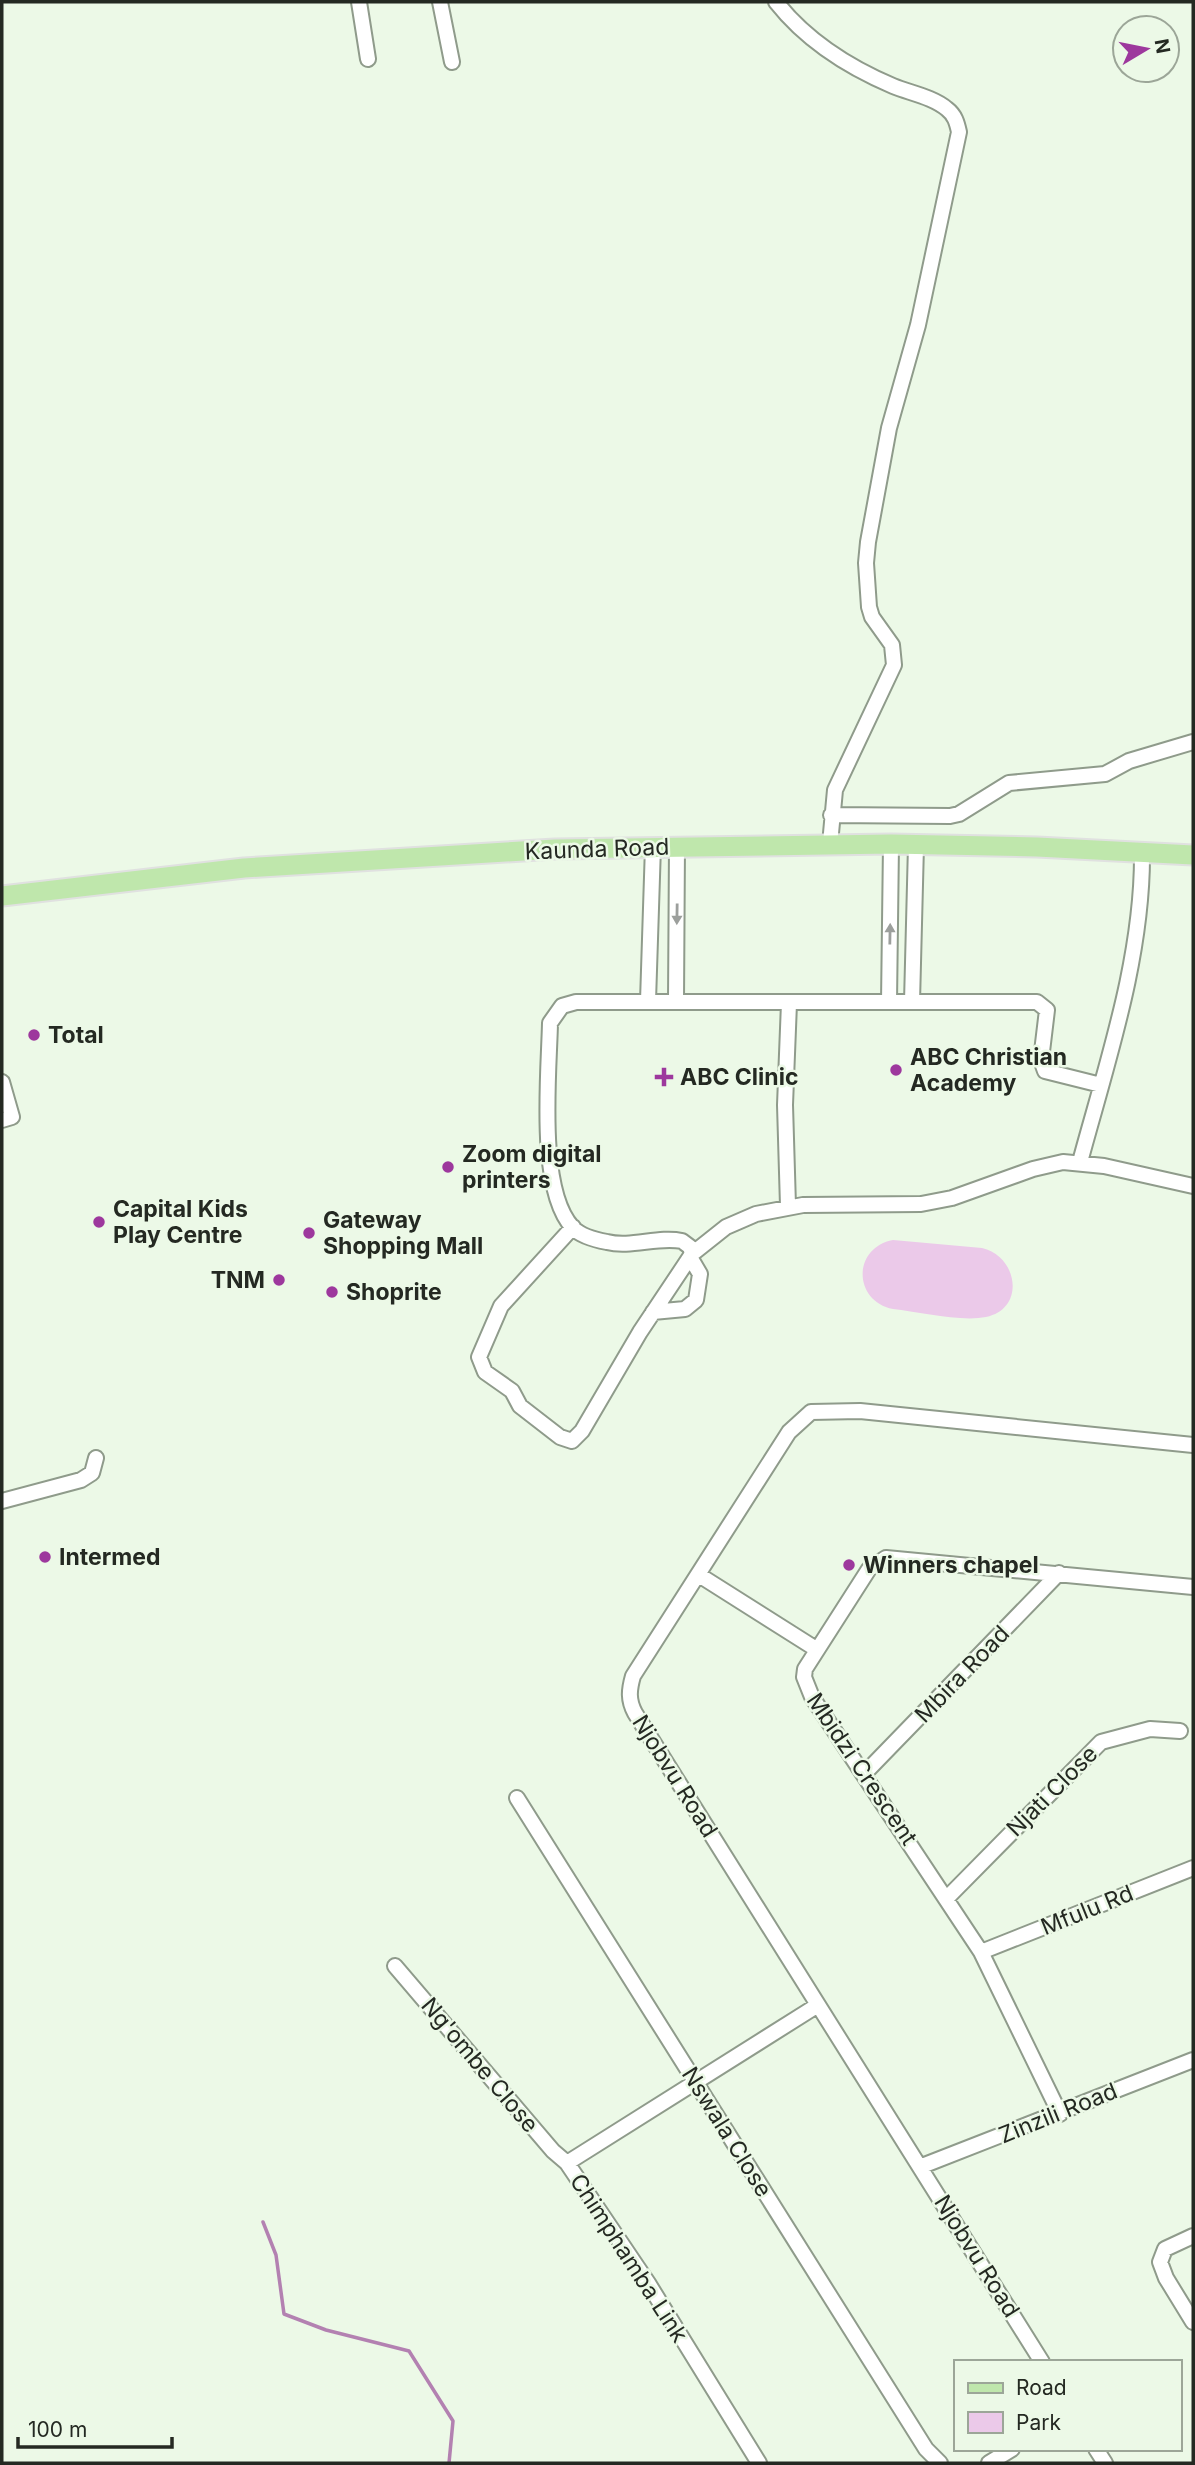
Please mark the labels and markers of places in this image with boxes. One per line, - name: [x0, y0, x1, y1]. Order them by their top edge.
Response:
- place label: Total: [48, 1021, 104, 1049]
- marker: Total: [26, 1027, 42, 1043]
- place label: ABC Christian Academy: [910, 1043, 1067, 1097]
- marker: ABC Christian Academy: [888, 1062, 904, 1078]
- place label: ABC Clinic: [680, 1063, 798, 1091]
- marker: ABC Clinic: [654, 1067, 674, 1087]
- place label: Zoom digital printers: [462, 1140, 602, 1194]
- marker: Zoom digital printers: [440, 1159, 456, 1175]
- place label: Capital Kids Play Centre: [113, 1195, 248, 1249]
- place label: Gateway Shopping Mall: [323, 1206, 483, 1260]
- marker: Capital Kids Play Centre: [91, 1214, 107, 1230]
- marker: Gateway Shopping Mall: [301, 1225, 317, 1241]
- place label: TNM: [211, 1266, 265, 1294]
- marker: TNM: [271, 1272, 287, 1288]
- place label: Shoprite: [346, 1278, 442, 1306]
- marker: Shoprite: [324, 1284, 340, 1300]
- place label: Intermed: [59, 1543, 160, 1571]
- marker: Intermed: [37, 1549, 53, 1565]
- place label: Winners chapel: [863, 1551, 1039, 1579]
- marker: Winners chapel: [841, 1557, 857, 1573]

